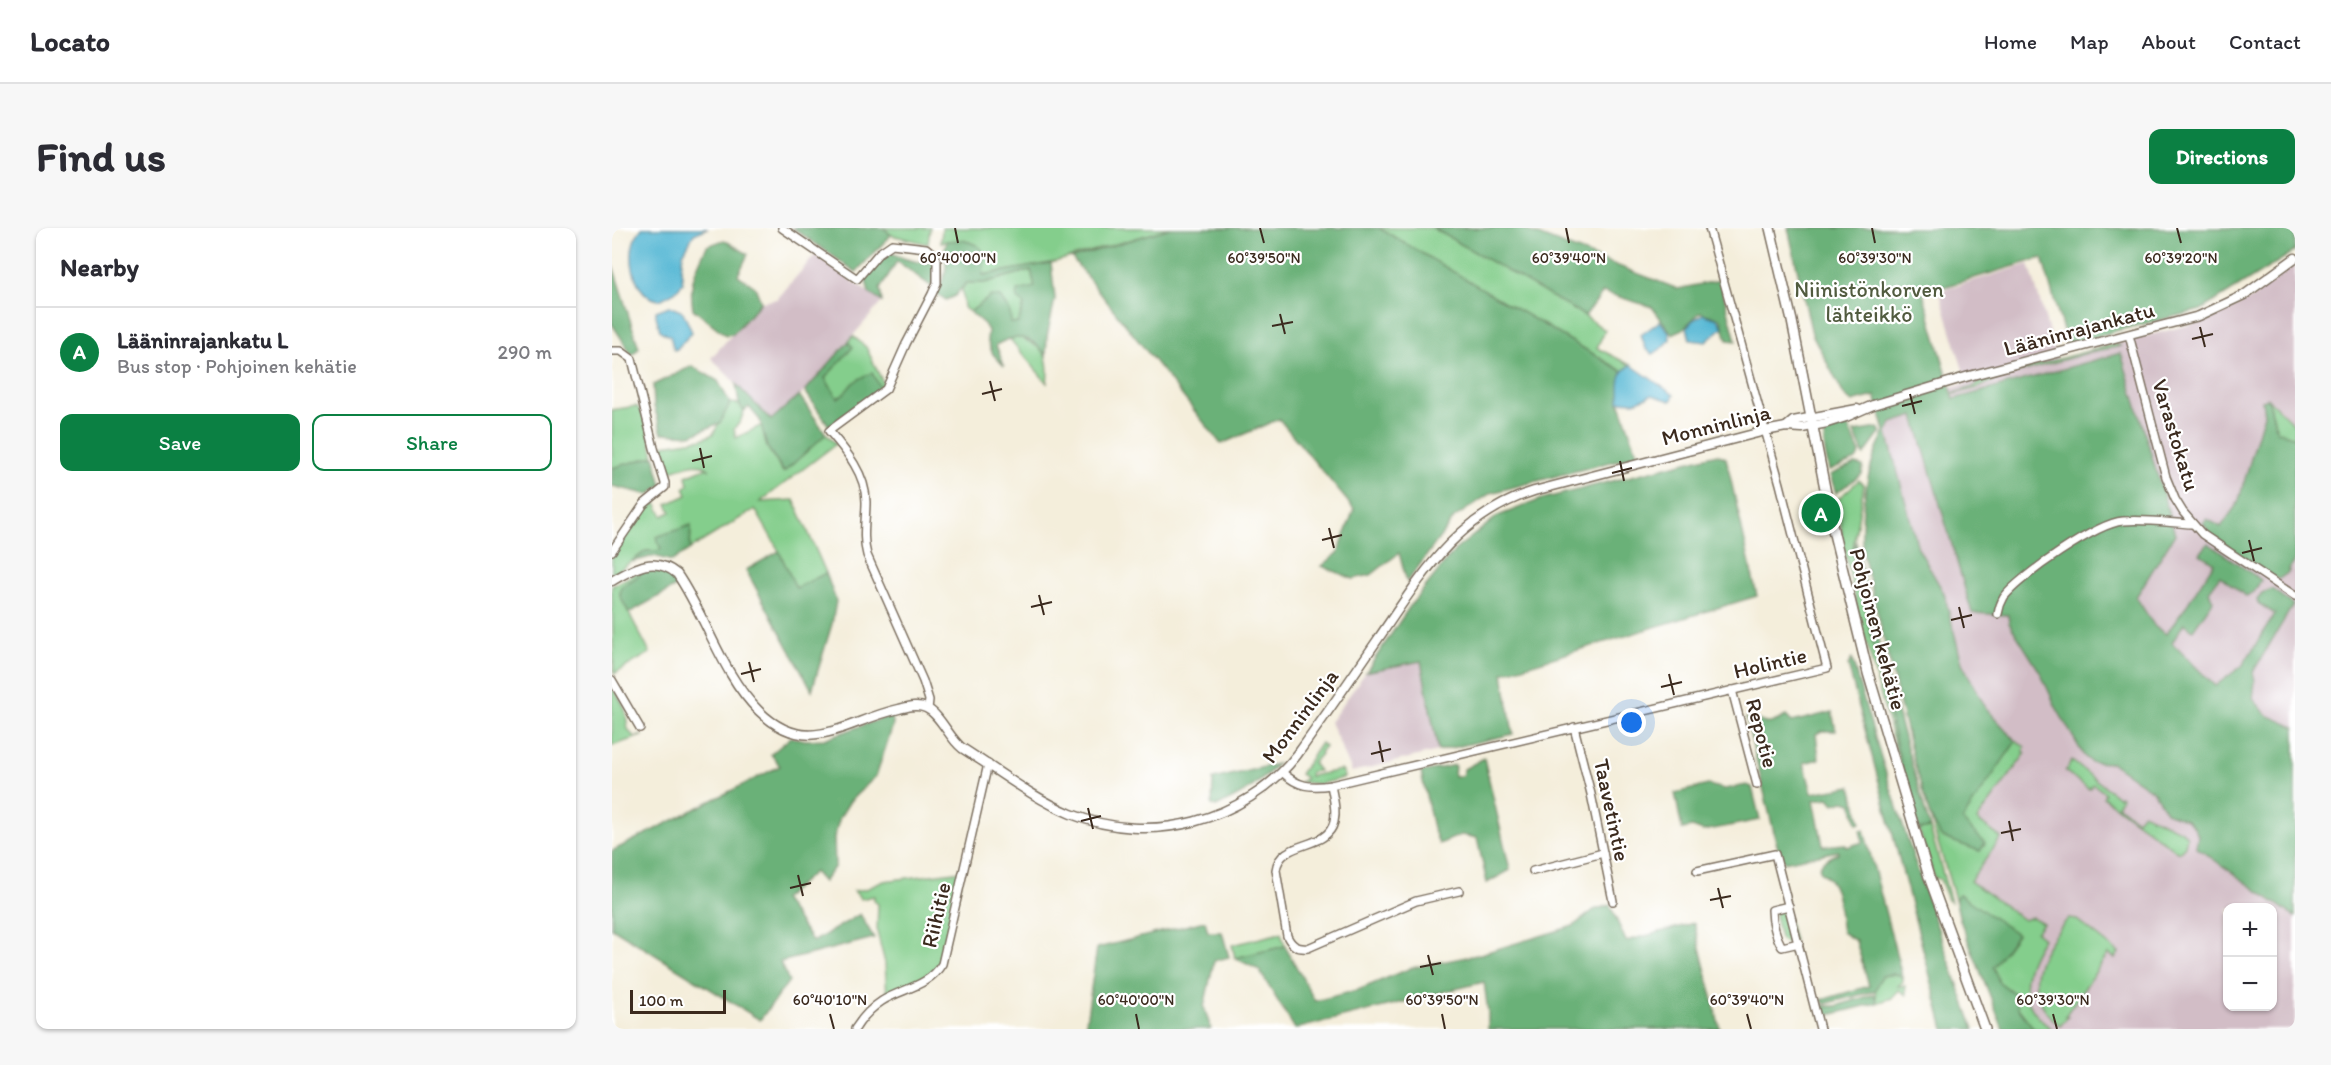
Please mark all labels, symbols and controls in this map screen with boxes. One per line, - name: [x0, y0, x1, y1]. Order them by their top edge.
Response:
- text: Locato: [30, 24, 110, 58]
- text: Home: [1984, 29, 2037, 54]
- text: Map: [2070, 29, 2109, 54]
- text: About: [2142, 29, 2196, 54]
- text: Contact: [2229, 29, 2301, 54]
- button: Directions: [2149, 129, 2295, 184]
- text: Find us: [36, 131, 166, 182]
- text: 60°40'00"N: [920, 249, 996, 267]
- text: 60°39'50"N: [1227, 249, 1301, 267]
- text: 60°39'40"N: [1532, 249, 1606, 267]
- text: 60°39'30"N: [1838, 249, 1912, 267]
- text: 60°39'20"N: [2144, 249, 2218, 267]
- text: Nearby: [60, 251, 139, 283]
- park label: Niinistönkorven lähteikkö: [1794, 276, 1944, 328]
- street label: Lääninrajankatu: [2001, 296, 2157, 362]
- text: Lääninrajankatu L: [117, 327, 288, 354]
- text: A: [73, 340, 86, 364]
- text: 290 m: [497, 340, 552, 364]
- text: Bus stop · Pohjoinen kehätie: [117, 354, 357, 378]
- street label: Varastokatu: [2146, 376, 2206, 494]
- street label: Monninlinja: [1659, 398, 1774, 452]
- button: Save: [60, 414, 300, 471]
- button: Share: [312, 414, 552, 471]
- pin: A: [1802, 490, 1840, 536]
- street label: Pohjoinen kehätie: [1843, 545, 1913, 713]
- street label: Holintie: [1731, 641, 1809, 685]
- street label: Monninlinja: [1256, 663, 1345, 769]
- street label: Repotie: [1740, 695, 1784, 771]
- your location: [1617, 708, 1646, 737]
- street label: Taavetintie: [1588, 756, 1636, 864]
- street label: Riihitie: [915, 880, 957, 950]
- map controls: [2223, 903, 2277, 1011]
- button: +: [2223, 903, 2277, 957]
- button: −: [2223, 957, 2277, 1011]
- scale bar: [630, 987, 726, 1014]
- text: 100 m: [639, 991, 683, 1010]
- text: 60°40'10"N: [793, 991, 867, 1009]
- text: 60°40'00"N: [1098, 991, 1174, 1009]
- text: 60°39'50"N: [1405, 991, 1479, 1009]
- text: 60°39'40"N: [1710, 991, 1784, 1009]
- text: 60°39'30"N: [2016, 991, 2090, 1009]

